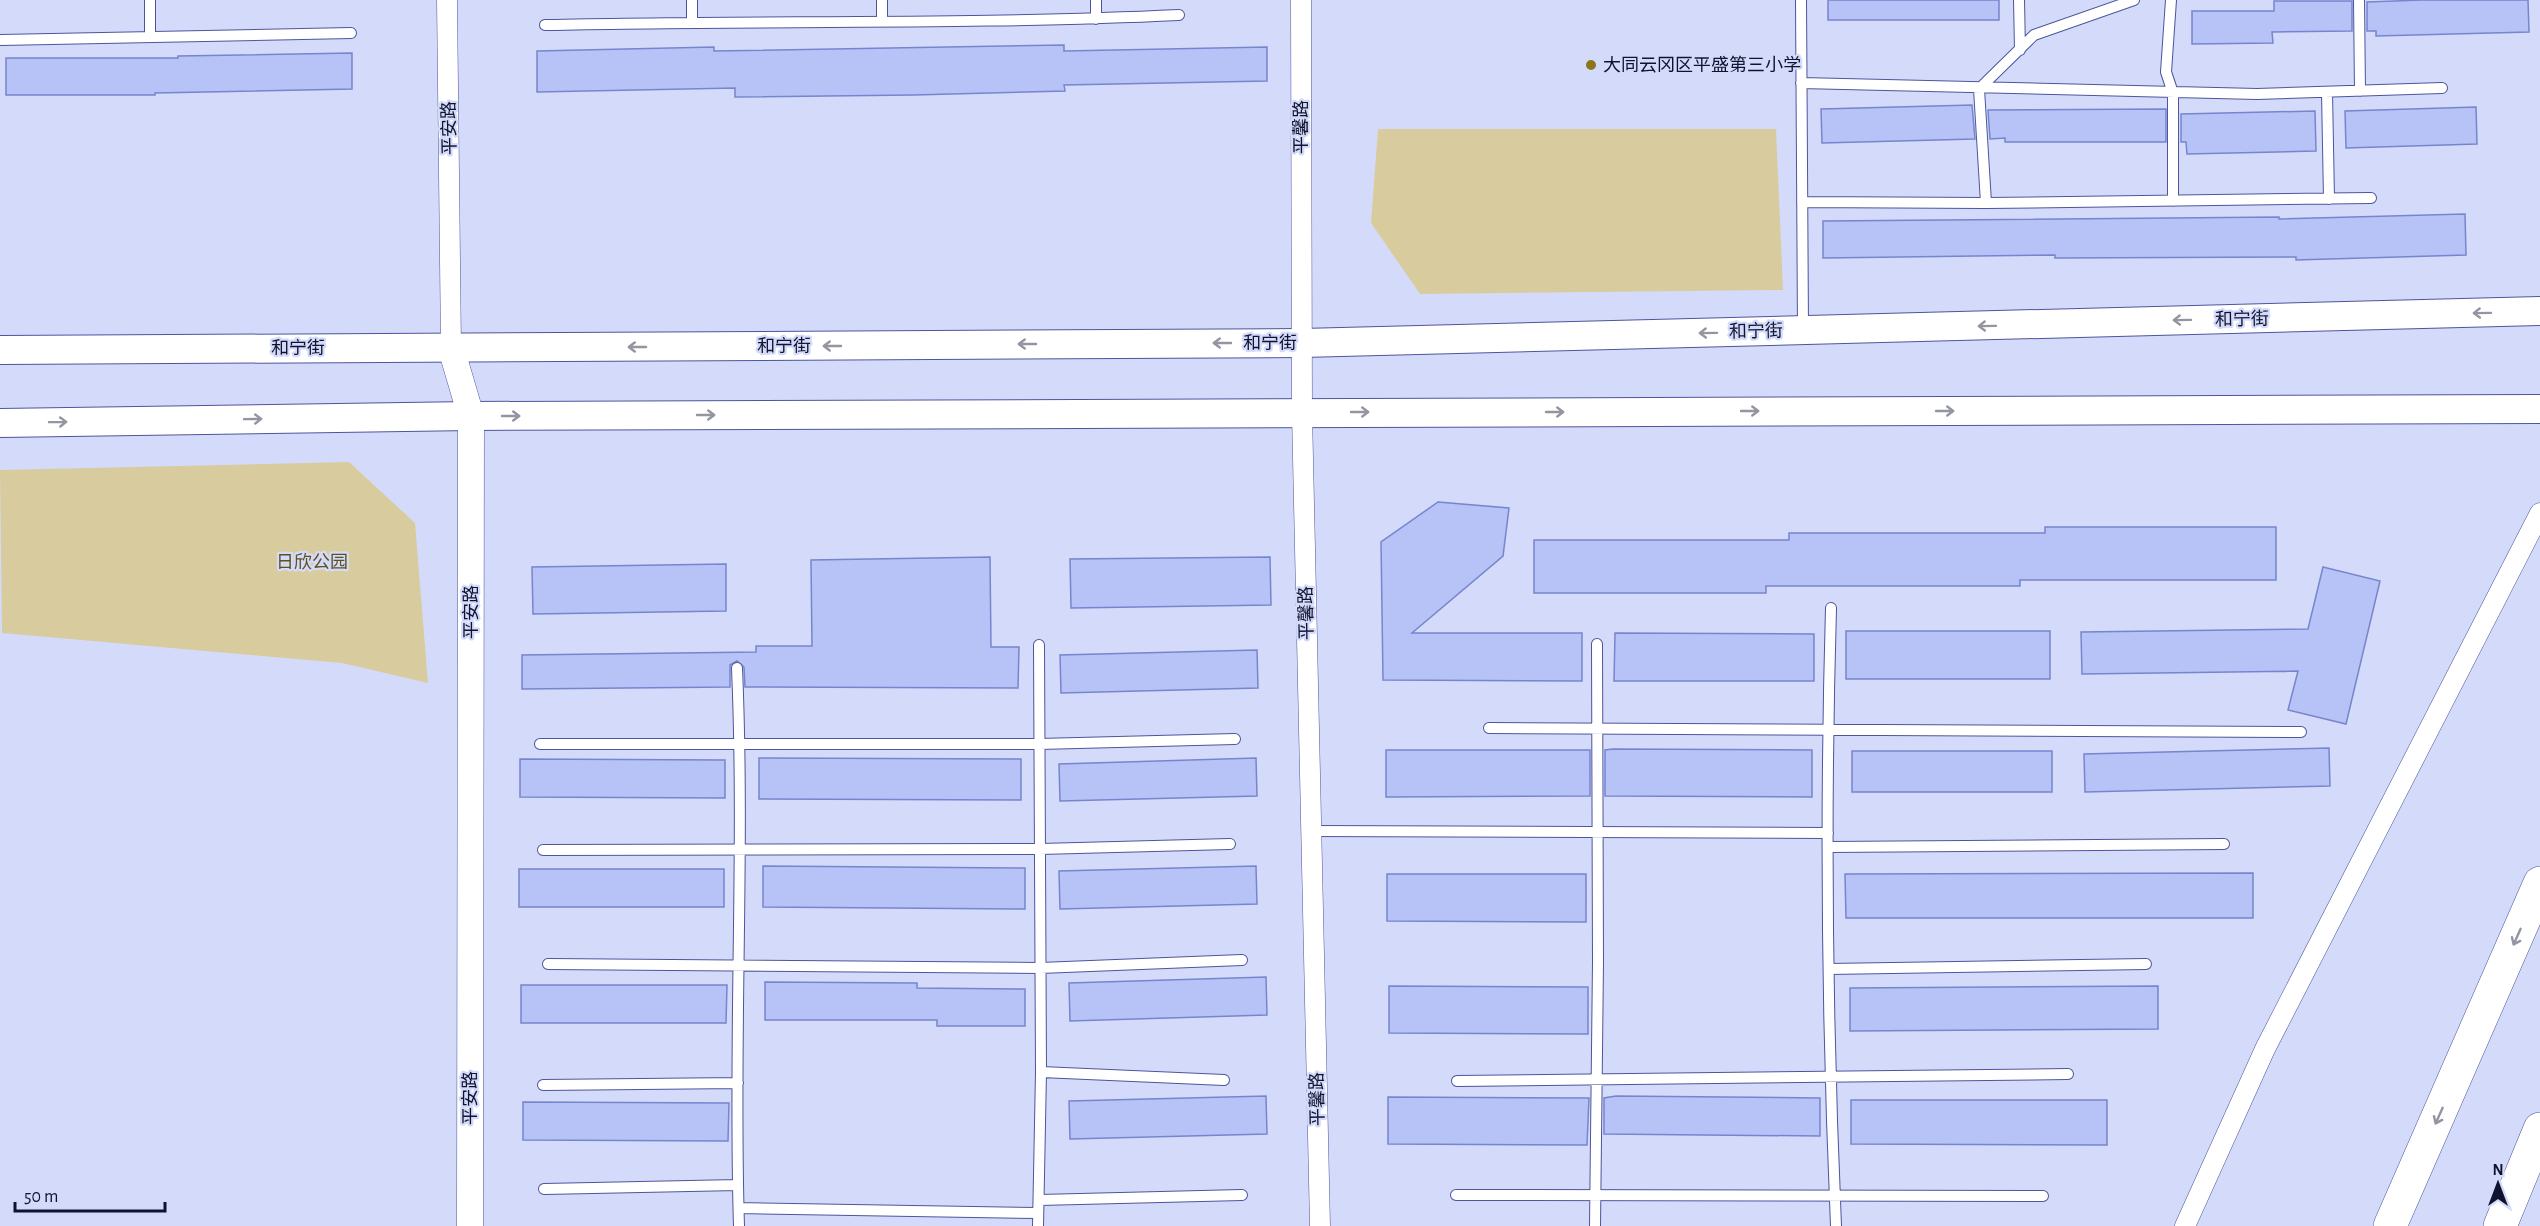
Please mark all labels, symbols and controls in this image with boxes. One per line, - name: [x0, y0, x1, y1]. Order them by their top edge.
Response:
- place label: 大同云冈区平盛第三小学: [1603, 55, 1801, 75]
- marker: 大同云冈区平盛第三小学: [1584, 58, 1598, 72]
- street label: 平馨路: [1291, 100, 1311, 154]
- street label: 平安路: [439, 101, 459, 155]
- one-way arrow: [2472, 307, 2492, 318]
- street label: 和宁街: [2215, 309, 2269, 329]
- one-way arrow: [2172, 315, 2192, 326]
- one-way arrow: [1977, 320, 1997, 331]
- street label: 和宁街: [1729, 321, 1783, 341]
- one-way arrow: [1698, 327, 1718, 338]
- street label: 和宁街: [1243, 333, 1297, 353]
- street label: 和宁街: [757, 336, 811, 356]
- one-way arrow: [1213, 337, 1233, 349]
- street label: 和宁街: [271, 338, 325, 358]
- one-way arrow: [1018, 339, 1038, 350]
- one-way arrow: [823, 340, 843, 351]
- one-way arrow: [628, 341, 648, 353]
- one-way arrow: [1740, 405, 1760, 417]
- one-way arrow: [1935, 405, 1955, 417]
- one-way arrow: [1350, 406, 1370, 418]
- one-way arrow: [1545, 406, 1565, 418]
- one-way arrow: [696, 409, 716, 421]
- one-way arrow: [501, 410, 521, 422]
- one-way arrow: [243, 413, 263, 425]
- one-way arrow: [48, 416, 68, 428]
- park label: 日欣公园: [276, 552, 348, 572]
- street label: 平安路: [461, 585, 481, 639]
- street label: 平馨路: [1296, 586, 1316, 640]
- one-way arrow: [2510, 928, 2521, 946]
- street label: 平安路: [460, 1071, 480, 1125]
- street label: 平馨路: [1307, 1072, 1327, 1126]
- one-way arrow: [2432, 1106, 2444, 1124]
- north arrow: [2468, 1154, 2528, 1214]
- text: N: [2492, 1162, 2504, 1178]
- scale bar: [15, 1175, 165, 1213]
- text: 50 m: [24, 1188, 58, 1206]

